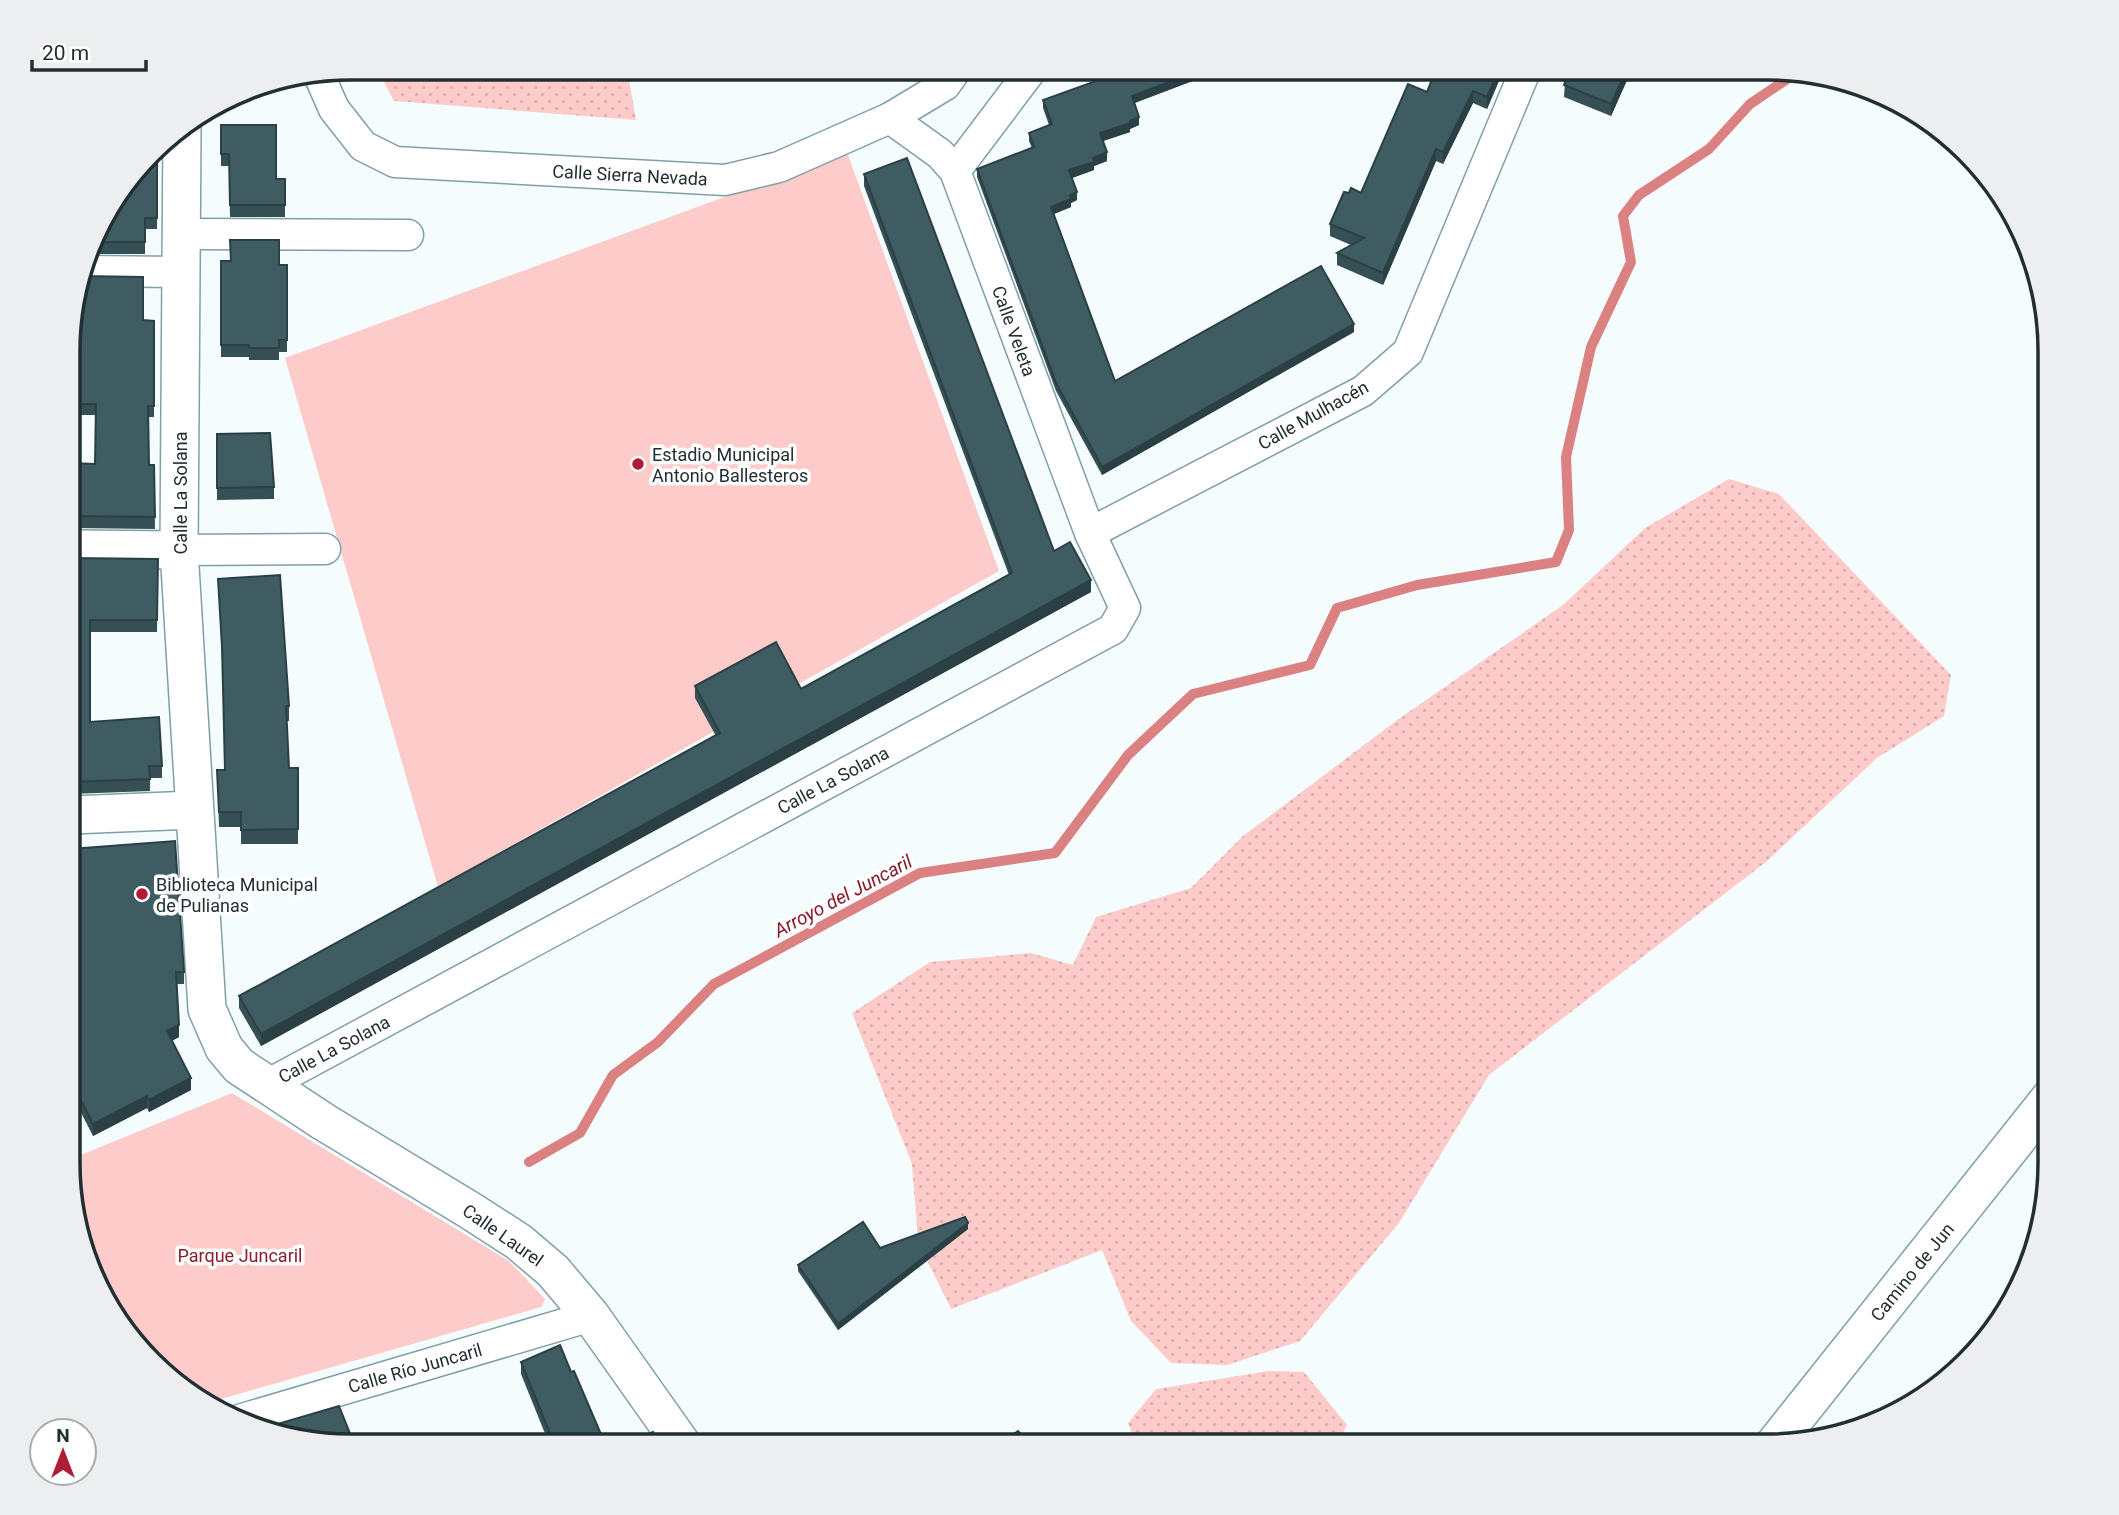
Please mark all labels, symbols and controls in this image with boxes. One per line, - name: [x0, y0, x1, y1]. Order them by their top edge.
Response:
- scale bar: [32, 28, 145, 72]
- text: 20 m: [42, 41, 89, 65]
- street label: Calle Sierra Nevada: [552, 160, 708, 190]
- street label: Calle Veleta: [988, 283, 1040, 379]
- street label: Calle Mulhacén: [1254, 376, 1372, 454]
- street label: Calle La Solana: [170, 431, 191, 555]
- place label: Estadio Municipal Antonio Ballesteros: [652, 444, 808, 486]
- marker: Estadio Municipal Antonio Ballesteros: [630, 456, 646, 472]
- street label: Calle La Solana: [774, 742, 892, 818]
- water label: Arroyo del Juncaril: [769, 850, 916, 943]
- place label: Biblioteca Municipal de Pulianas: [156, 874, 318, 916]
- marker: Biblioteca Municipal de Pulianas: [134, 886, 150, 902]
- street label: Calle La Solana: [275, 1011, 393, 1087]
- street label: Calle Laurel: [459, 1200, 547, 1270]
- street label: Camino de Jun: [1866, 1219, 1958, 1325]
- park label: Parque Juncaril: [177, 1245, 303, 1266]
- street label: Calle Río Juncaril: [346, 1339, 484, 1397]
- north arrow: [28, 1417, 98, 1487]
- text: N: [56, 1424, 70, 1447]

